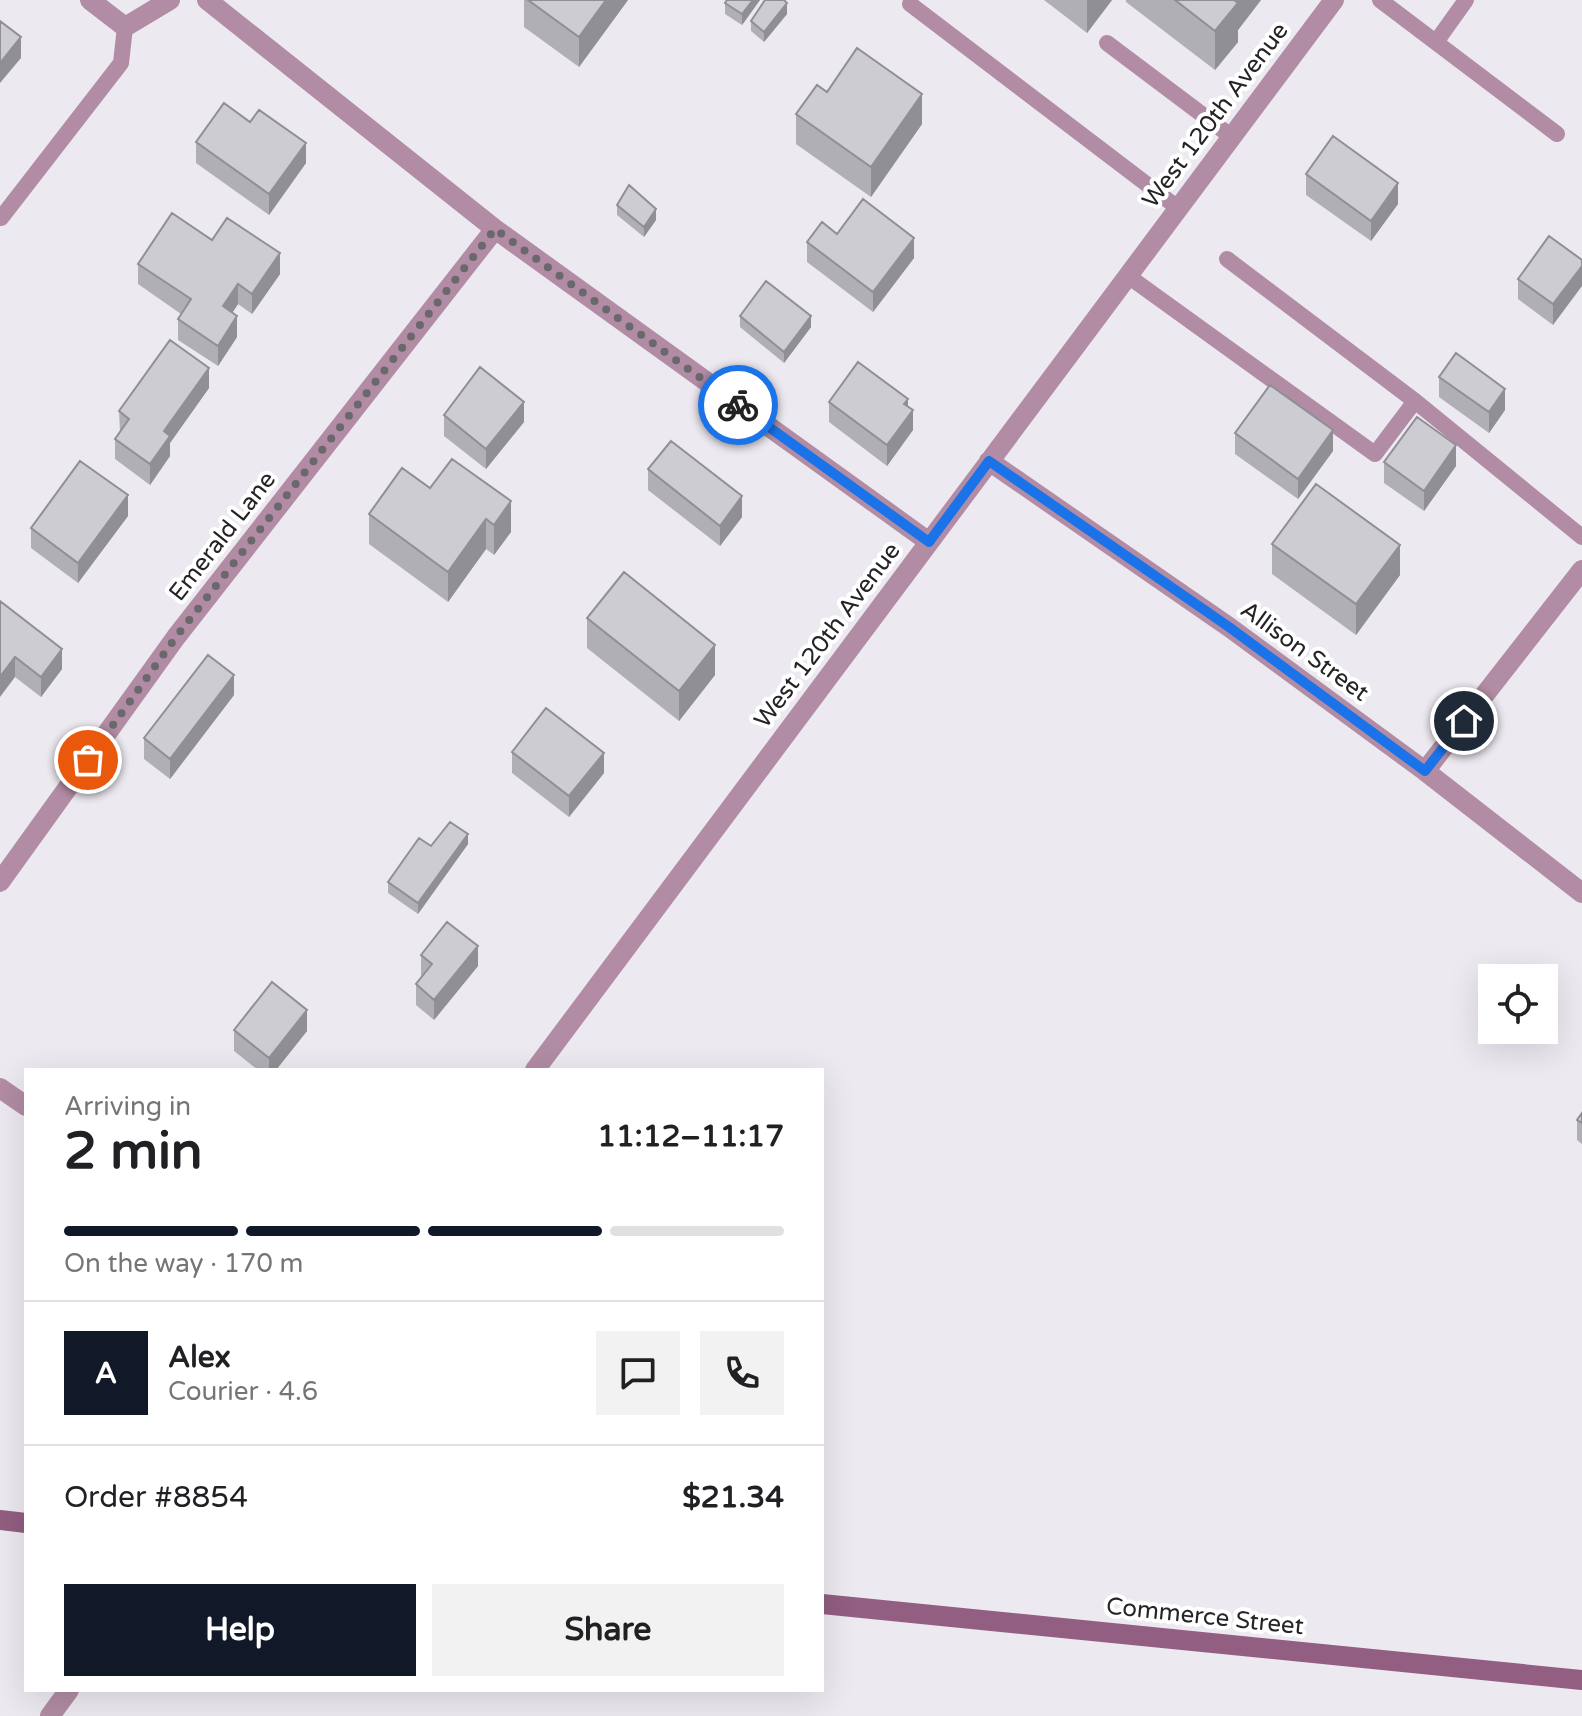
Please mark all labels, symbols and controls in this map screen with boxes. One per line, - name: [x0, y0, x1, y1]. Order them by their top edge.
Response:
- street label: West 120th Avenue: [1136, 17, 1295, 214]
- courier: [698, 365, 778, 445]
- icon: bike: [716, 383, 760, 427]
- street label: Emerald Lane: [163, 466, 282, 607]
- street label: West 120th Avenue: [748, 537, 907, 734]
- street label: Allison Street: [1235, 595, 1374, 708]
- pin: [1430, 687, 1498, 755]
- icon: home: [1442, 699, 1486, 743]
- pin: [54, 726, 122, 794]
- icon: bag: [66, 738, 110, 782]
- map controls: [1478, 964, 1558, 1044]
- button: locate: [1478, 964, 1558, 1044]
- text: Arriving in: [64, 1091, 191, 1122]
- text: 11:12–11:17: [597, 1118, 784, 1155]
- text: 2 min: [64, 1120, 203, 1183]
- text: On the way · 170 m: [64, 1248, 303, 1279]
- button: chat: [596, 1331, 680, 1415]
- button: phone: [700, 1331, 784, 1415]
- text: Alex: [168, 1339, 231, 1376]
- text: A: [95, 1355, 117, 1392]
- text: Courier · 4.6: [168, 1376, 318, 1407]
- text: Order #8854: [64, 1479, 248, 1516]
- text: $21.34: [682, 1479, 784, 1516]
- button: Help: [64, 1584, 416, 1676]
- button: Share: [432, 1584, 784, 1676]
- street label: Commerce Street: [1105, 1592, 1305, 1641]

